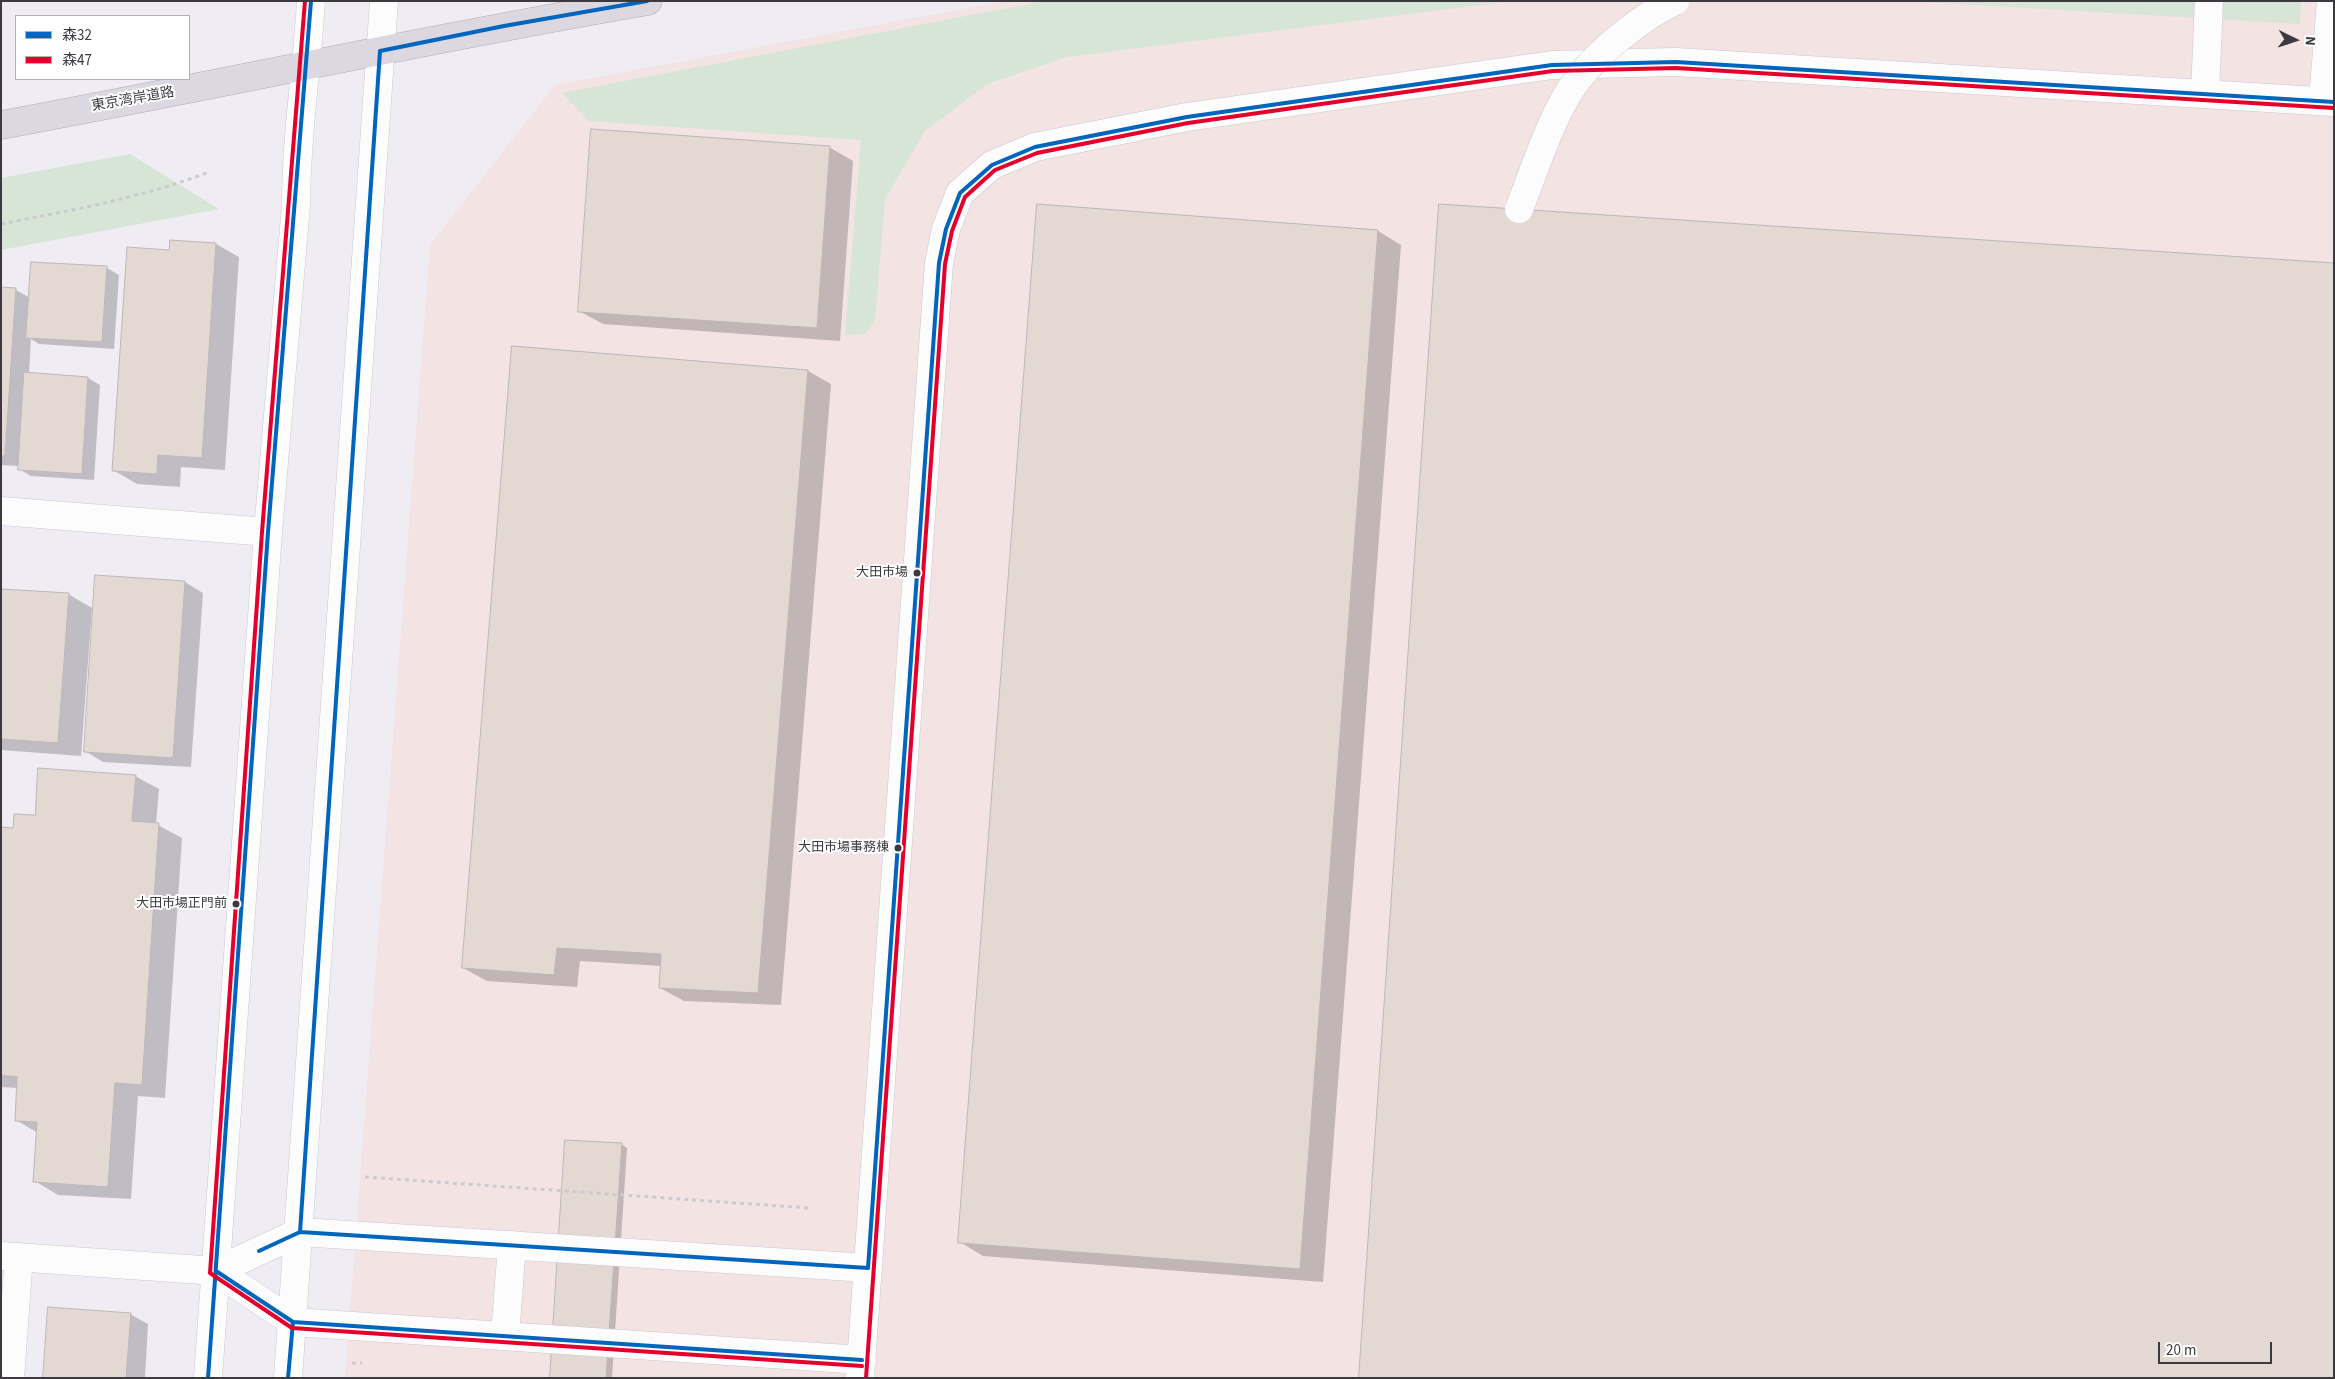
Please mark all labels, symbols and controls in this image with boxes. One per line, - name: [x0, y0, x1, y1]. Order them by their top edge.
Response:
- legend: [15, 15, 190, 80]
- north arrow: [2270, 15, 2320, 65]
- text: 森32: [62, 25, 92, 46]
- text: N: [2300, 36, 2320, 46]
- text: 森47: [62, 50, 92, 71]
- street label: 東京湾岸道路: [90, 84, 176, 116]
- place label: 大田市場: [856, 565, 908, 581]
- marker: 大田市場: [912, 568, 922, 578]
- place label: 大田市場事務棟: [798, 840, 889, 856]
- marker: 大田市場事務棟: [893, 843, 903, 853]
- place label: 大田市場正門前: [136, 896, 227, 912]
- marker: 大田市場正門前: [231, 899, 241, 909]
- scale bar: [2160, 1332, 2274, 1364]
- text: 20 m: [2166, 1340, 2196, 1361]

